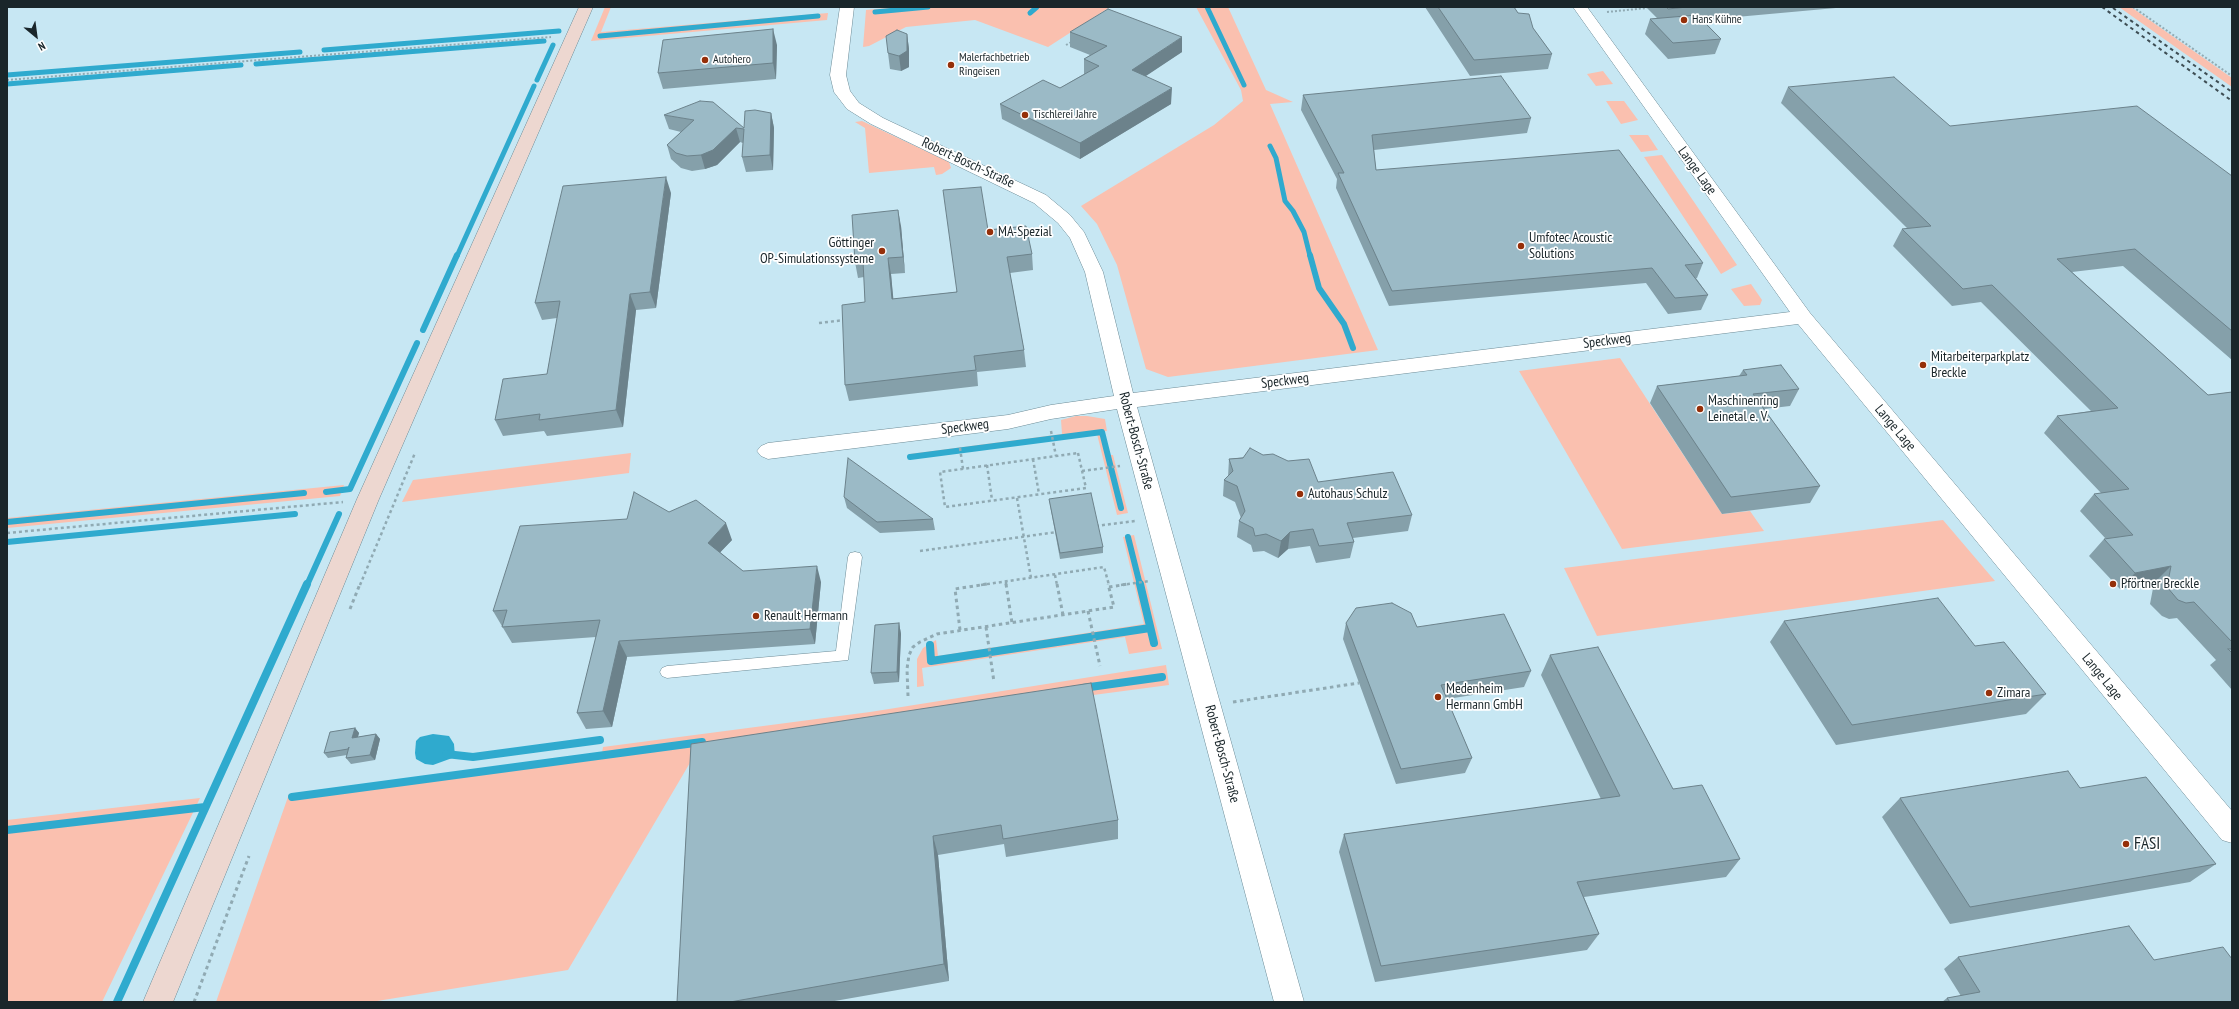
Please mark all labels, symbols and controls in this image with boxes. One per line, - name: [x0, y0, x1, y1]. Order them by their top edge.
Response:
- place label: Hans Kühne: [1692, 13, 1742, 27]
- marker: Hans Kühne: [1679, 15, 1689, 25]
- north arrow: [16, 16, 56, 56]
- text: N: [36, 39, 48, 54]
- place label: Malerfachbetrieb Ringeisen: [959, 51, 1029, 79]
- place label: Autohero: [713, 53, 751, 67]
- marker: Autohero: [700, 55, 710, 65]
- marker: Malerfachbetrieb Ringeisen: [946, 60, 956, 70]
- place label: Tischlerei Jahre: [1033, 108, 1097, 122]
- marker: Tischlerei Jahre: [1020, 110, 1030, 120]
- street label: Robert-Bosch-Straße: [919, 134, 1017, 192]
- street label: Lange Lage: [1674, 144, 1720, 198]
- place label: MA-Spezial: [998, 224, 1052, 240]
- marker: MA-Spezial: [985, 227, 995, 237]
- place label: Umfotec Acoustic Solutions: [1529, 230, 1612, 262]
- place label: Göttinger OP-Simulationssysteme: [760, 235, 874, 268]
- marker: Umfotec Acoustic Solutions: [1516, 241, 1526, 251]
- marker: Göttinger OP-Simulationssysteme: [877, 246, 887, 256]
- street label: Speckweg: [1582, 330, 1632, 352]
- place label: Mitarbeiterparkplatz Breckle: [1931, 349, 2029, 382]
- marker: Mitarbeiterparkplatz Breckle: [1918, 360, 1928, 370]
- street label: Speckweg: [1260, 370, 1310, 392]
- street label: Robert-Bosch-Straße: [1115, 390, 1157, 492]
- place label: Maschinenring Leinetal e. V.: [1708, 393, 1779, 426]
- street label: Lange Lage: [1871, 401, 1919, 455]
- marker: Maschinenring Leinetal e. V.: [1695, 404, 1705, 414]
- street label: Speckweg: [940, 416, 990, 438]
- place label: Autohaus Schulz: [1308, 486, 1388, 502]
- marker: Autohaus Schulz: [1295, 489, 1305, 499]
- place label: Pförtner Breckle: [2121, 576, 2199, 592]
- marker: Pförtner Breckle: [2108, 579, 2118, 589]
- place label: Renault Hermann: [764, 608, 848, 624]
- marker: Renault Hermann: [751, 611, 761, 621]
- street label: Lange Lage: [2078, 650, 2126, 704]
- place label: Medenheim Hermann GmbH: [1446, 681, 1523, 714]
- place label: Zimara: [1997, 685, 2030, 701]
- marker: Zimara: [1984, 688, 1994, 698]
- marker: Medenheim Hermann GmbH: [1433, 692, 1443, 702]
- street label: Robert-Bosch-Straße: [1201, 703, 1243, 805]
- place label: FASI: [2134, 834, 2160, 854]
- marker: FASI: [2121, 839, 2131, 849]

